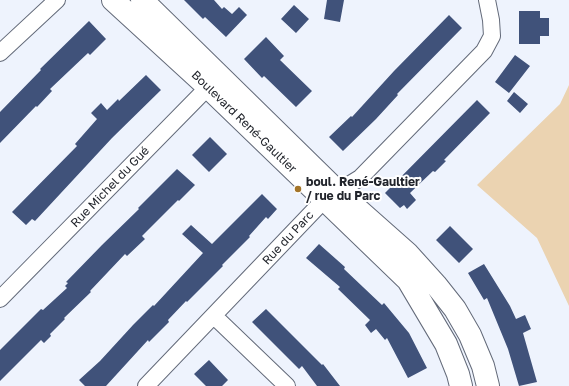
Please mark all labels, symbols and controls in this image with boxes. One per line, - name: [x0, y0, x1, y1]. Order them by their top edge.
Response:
- street label: Boulevard René-Gaultier: [188, 68, 300, 176]
- street label: Rue Michel du Gué: [68, 144, 152, 230]
- place label: boul. René-Gaultier / rue du Parc: [306, 175, 420, 203]
- marker: boul. René-Gaultier / rue du Parc: [293, 184, 303, 194]
- street label: Rue du Parc: [259, 208, 317, 268]

